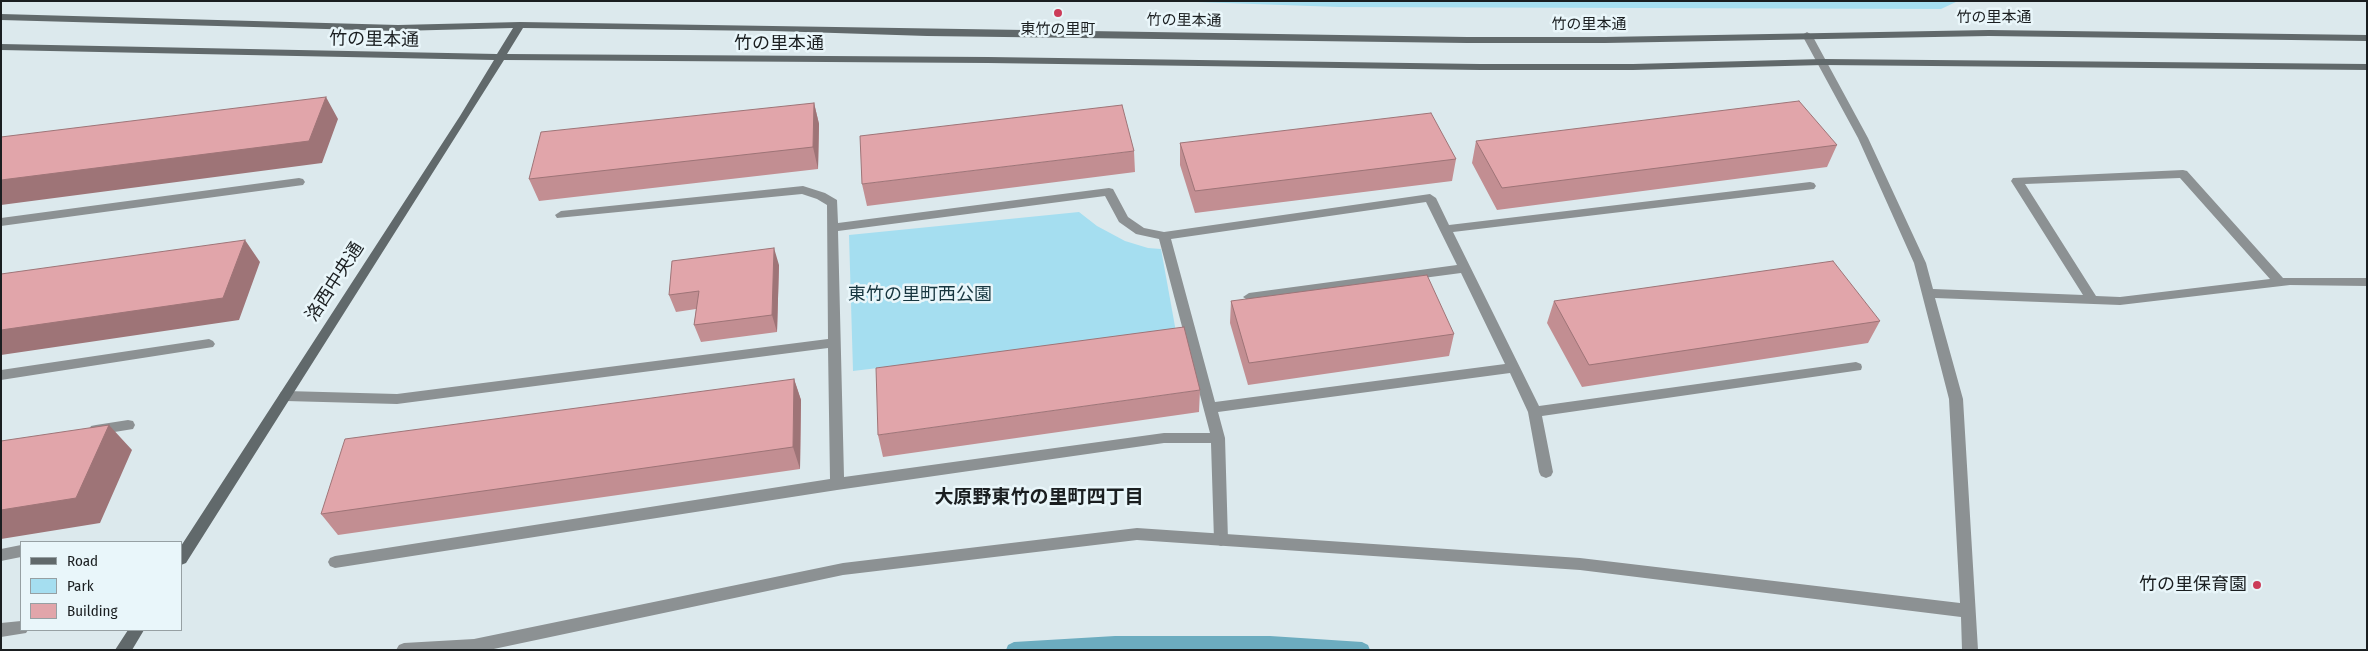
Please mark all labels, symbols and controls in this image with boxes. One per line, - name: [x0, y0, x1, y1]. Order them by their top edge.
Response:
- marker: 東竹の里町: [1052, 7, 1064, 19]
- street label: 竹の里本通: [1957, 9, 2031, 27]
- street label: 竹の里本通: [1146, 11, 1222, 31]
- street label: 竹の里本通: [1552, 16, 1626, 34]
- place label: 東竹の里町: [1021, 21, 1095, 39]
- street label: 竹の里本通: [329, 28, 419, 52]
- street label: 竹の里本通: [734, 33, 824, 55]
- street label: 洛西中央通: [301, 238, 369, 326]
- park label: 東竹の里町西公園: [848, 284, 992, 306]
- district label: 大原野東竹の里町四丁目: [935, 487, 1143, 509]
- legend: [20, 541, 182, 631]
- text: Road: [67, 552, 98, 570]
- place label: 竹の里保育園: [2139, 574, 2247, 596]
- text: Park: [67, 577, 94, 595]
- marker: 竹の里保育園: [2251, 579, 2263, 591]
- text: Building: [67, 602, 118, 620]

